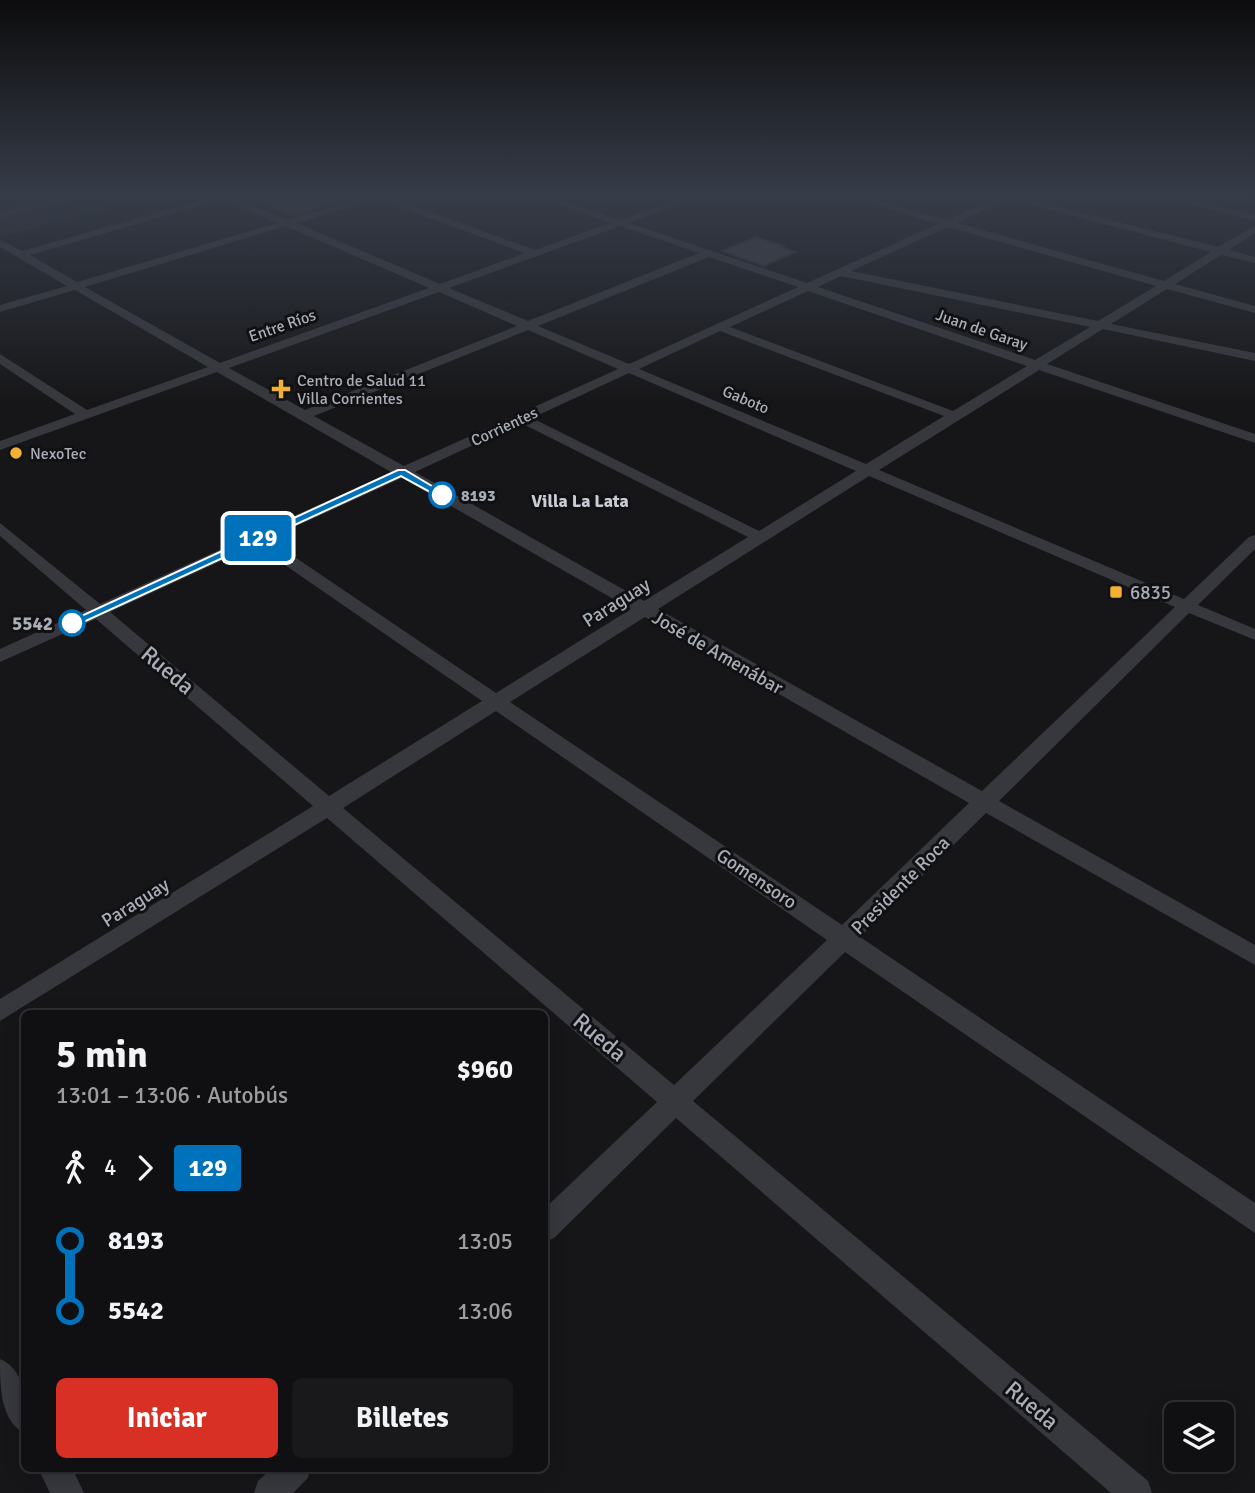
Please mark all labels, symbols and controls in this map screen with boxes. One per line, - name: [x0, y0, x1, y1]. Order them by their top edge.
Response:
- street label: Entre Ríos: [246, 305, 319, 347]
- street label: Juan de Garay: [933, 305, 1031, 355]
- place label: Centro de Salud 11 Villa Corrientes: [297, 371, 426, 409]
- marker: Centro de Salud 11 Villa Corrientes: [271, 379, 291, 399]
- street label: Gaboto: [719, 381, 772, 419]
- street label: Corrientes: [468, 403, 541, 451]
- place label: NexoTec: [30, 444, 86, 464]
- marker: NexoTec: [8, 445, 24, 461]
- marker: 8193: [429, 482, 455, 508]
- place label: 8193: [461, 486, 496, 506]
- district label: Villa La Lata: [531, 490, 629, 512]
- line badge: 129: [218, 515, 298, 561]
- text: 129: [239, 523, 277, 553]
- street label: Paraguay: [578, 573, 655, 633]
- place label: 6835: [1130, 581, 1171, 605]
- marker: 6835: [1108, 584, 1124, 600]
- street label: José de Amenábar: [648, 606, 787, 700]
- marker: 5542: [59, 610, 85, 636]
- place label: 5542: [12, 612, 53, 636]
- street label: Rueda: [135, 640, 200, 701]
- street label: Presidente Roca: [846, 831, 955, 940]
- street label: Gomensoro: [712, 843, 801, 915]
- street label: Paraguay: [97, 873, 174, 933]
- street label: Rueda: [567, 1007, 632, 1068]
- text: 5 min: [56, 1031, 148, 1078]
- text: $960: [457, 1054, 513, 1086]
- text: 13:01 – 13:06 · Autobús: [56, 1081, 288, 1110]
- icon: walk: [56, 1149, 94, 1187]
- icon: forward: [126, 1149, 164, 1187]
- text: 4: [104, 1153, 116, 1182]
- text: 129: [188, 1153, 227, 1183]
- text: 8193: [108, 1225, 164, 1257]
- text: 13:05: [457, 1227, 513, 1256]
- text: 5542: [108, 1295, 164, 1327]
- text: 13:06: [457, 1297, 513, 1326]
- street label: Rueda: [999, 1375, 1064, 1436]
- button: Iniciar: [56, 1378, 278, 1458]
- button: Billetes: [292, 1378, 513, 1458]
- map controls: [1164, 1402, 1234, 1472]
- button: layers: [1164, 1402, 1234, 1472]

